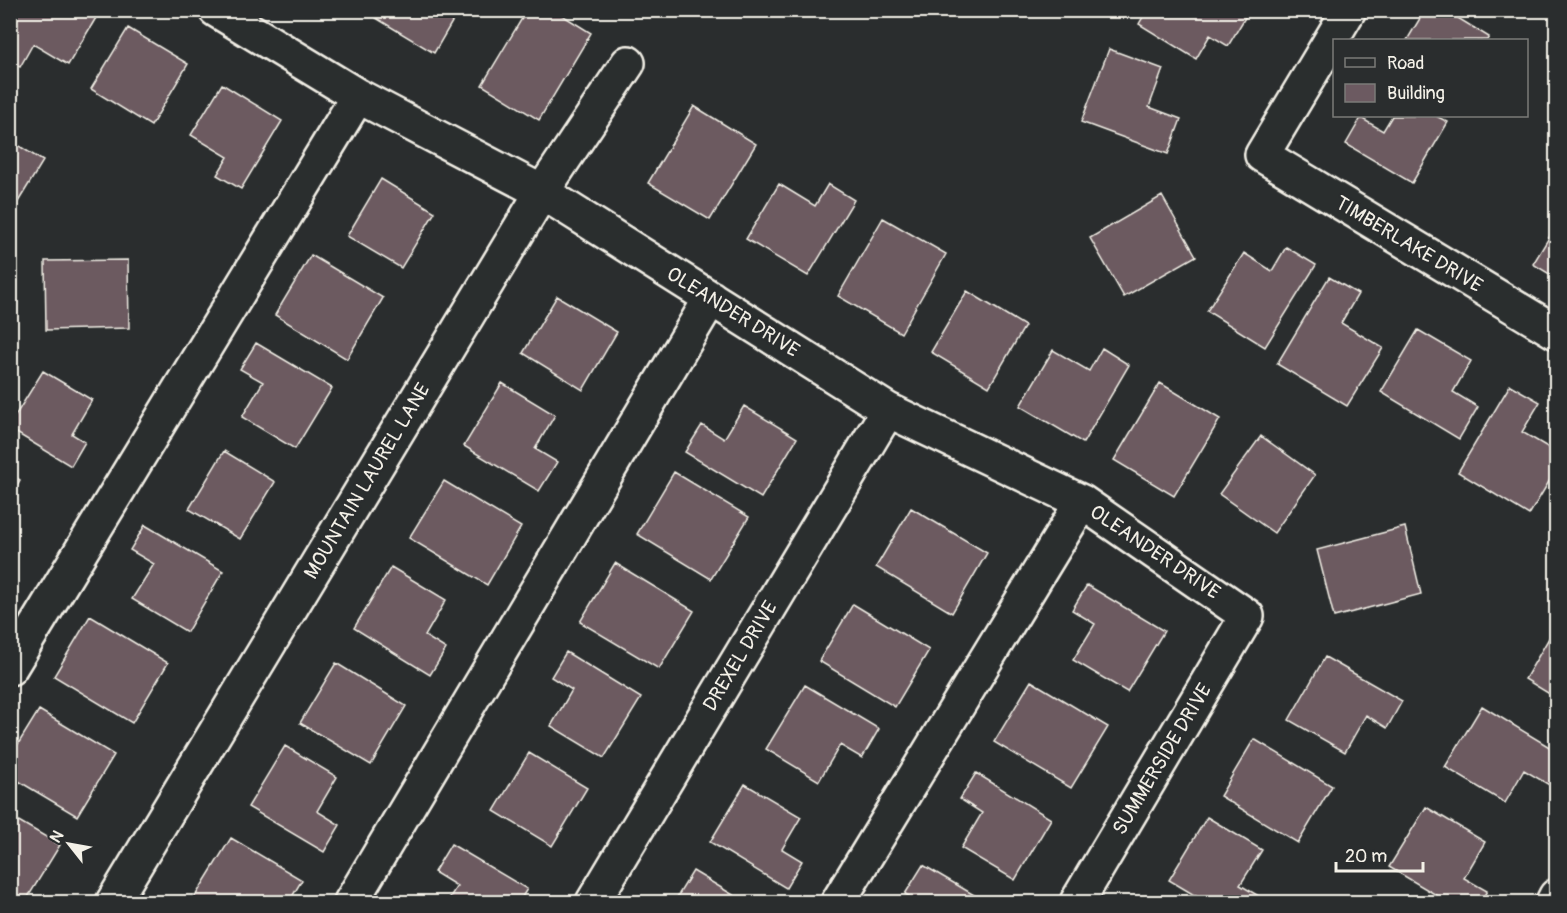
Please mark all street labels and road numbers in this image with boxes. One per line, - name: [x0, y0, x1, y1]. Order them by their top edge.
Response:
- street label: TIMBERLAKE DRIVE: [1331, 190, 1487, 298]
- street label: OLEANDER DRIVE: [662, 261, 804, 363]
- street label: MOUNTAIN LAUREL LANE: [299, 379, 435, 583]
- street label: OLEANDER DRIVE: [1085, 499, 1225, 605]
- street label: DREXEL DRIVE: [697, 596, 783, 716]
- street label: SUMMERSIDE DRIVE: [1107, 679, 1217, 839]

